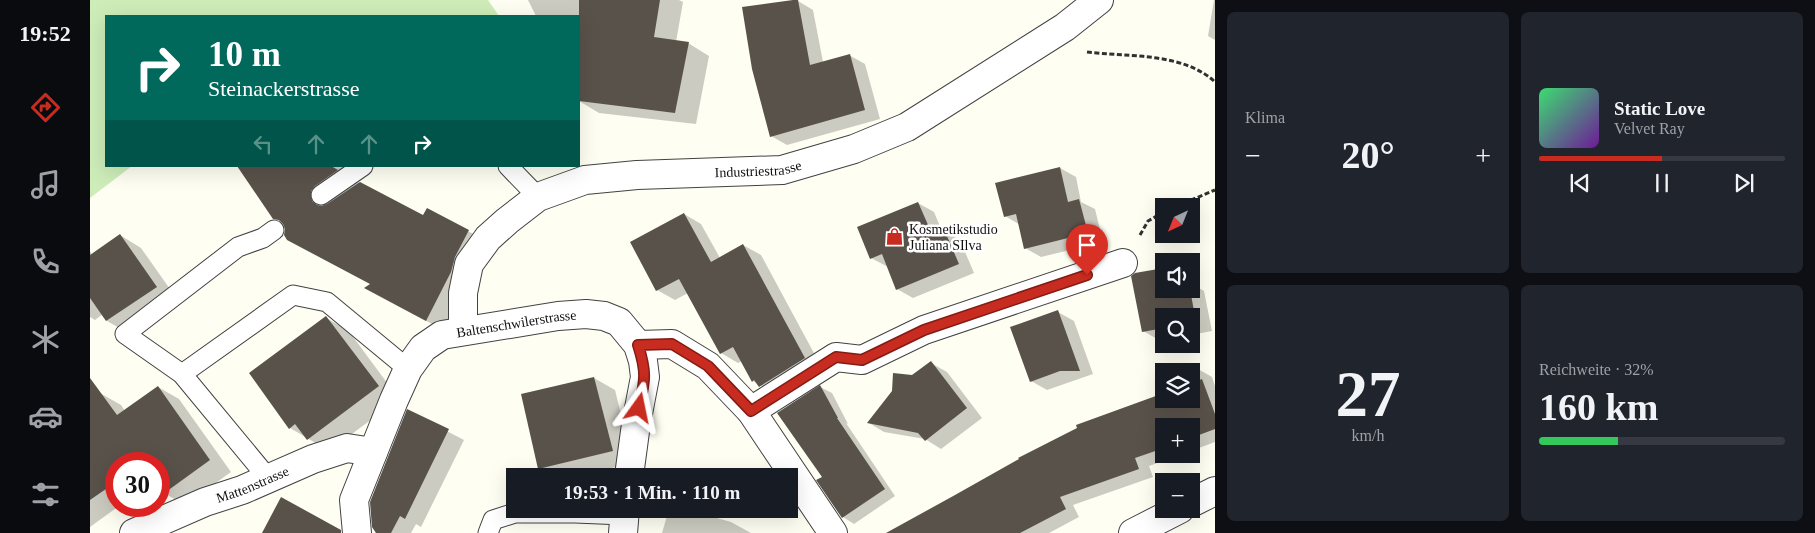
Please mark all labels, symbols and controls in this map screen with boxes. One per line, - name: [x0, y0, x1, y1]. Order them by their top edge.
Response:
- text: 19:52: [19, 21, 71, 46]
- icon: right: [125, 35, 190, 100]
- text: 10 m: [208, 35, 281, 74]
- text: Steinackerstrasse: [208, 76, 360, 101]
- icon: directions: [28, 90, 63, 125]
- text: Static Love: [1614, 98, 1705, 119]
- text: Klima: [1245, 109, 1285, 126]
- text: Velvet Ray: [1614, 120, 1685, 137]
- icon: left: [249, 130, 277, 158]
- icon: ahead: [302, 130, 330, 158]
- icon: ahead: [355, 130, 383, 158]
- icon: right: [408, 130, 436, 158]
- text: 20°: [1341, 134, 1395, 176]
- text: −: [1245, 140, 1261, 171]
- text: +: [1475, 140, 1491, 171]
- street label: Industriestrasse: [714, 158, 803, 180]
- icon: music: [28, 167, 63, 202]
- icon: previous: [1566, 169, 1594, 197]
- icon: pause: [1648, 169, 1676, 197]
- icon: next: [1730, 169, 1758, 197]
- north arrow: [1155, 198, 1200, 242]
- map controls: [1155, 198, 1200, 518]
- place label: Kosmetikstudio Juliana SIlva: [909, 222, 998, 253]
- pin: [1066, 224, 1108, 275]
- shop icon: Kosmetikstudio Juliana SIlva: [885, 227, 905, 247]
- icon: arrive: [1073, 231, 1101, 259]
- icon: phone: [28, 244, 63, 279]
- button: sound: [1155, 253, 1200, 298]
- street label: Baltenschwilerstrasse: [455, 308, 577, 341]
- button: search: [1155, 308, 1200, 353]
- icon: climate: [28, 322, 63, 357]
- text: 27: [1336, 358, 1401, 430]
- text: Reichweite · 32%: [1539, 361, 1654, 378]
- button: layers: [1155, 363, 1200, 408]
- position arrow: [612, 381, 664, 433]
- text: 160 km: [1539, 386, 1658, 428]
- icon: car: [28, 399, 63, 434]
- button: +: [1155, 418, 1200, 463]
- text: km/h: [1352, 427, 1384, 444]
- speed limit sign: 30: [105, 452, 170, 517]
- street label: Mattenstrasse: [214, 464, 291, 506]
- button: −: [1155, 473, 1200, 518]
- icon: filters: [28, 477, 63, 512]
- text: 19:53 · 1 Min. · 110 m: [564, 482, 740, 503]

